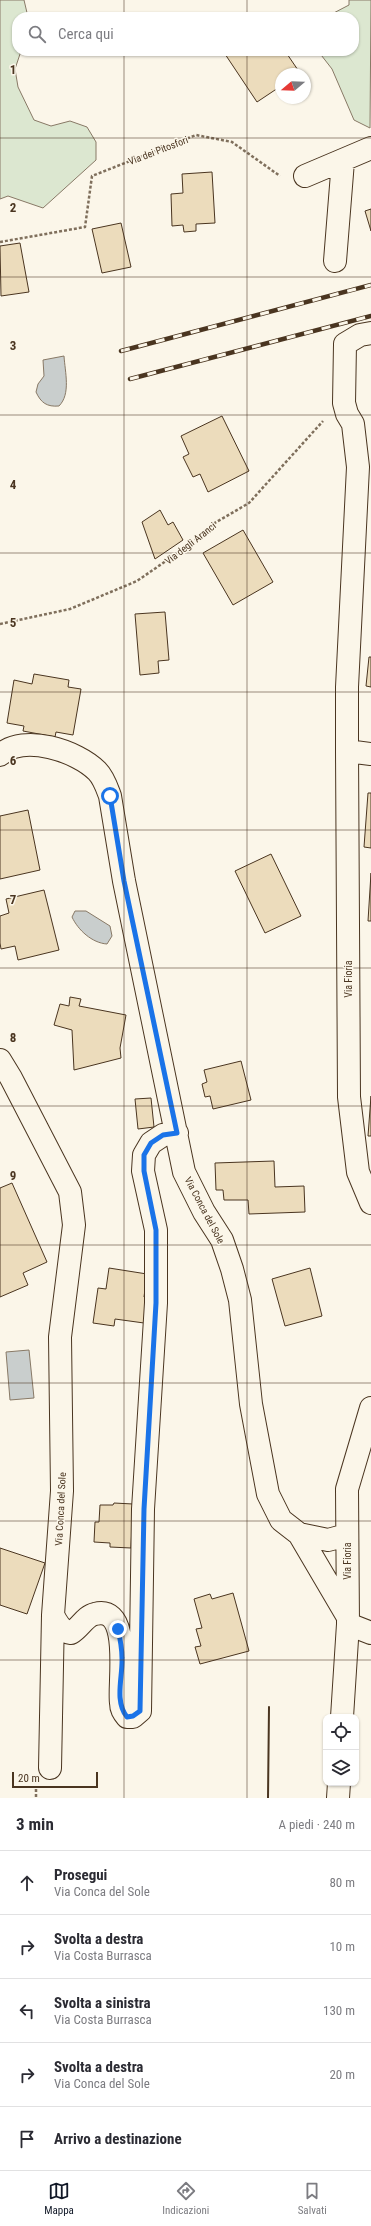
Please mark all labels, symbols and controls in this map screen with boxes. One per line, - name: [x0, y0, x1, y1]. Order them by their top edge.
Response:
- search box: [12, 12, 359, 56]
- icon: search: [26, 23, 48, 45]
- text: Cerca qui: [58, 25, 114, 43]
- text: 1: [10, 62, 16, 77]
- north arrow: [275, 68, 311, 104]
- street label: Via dei Pitosfori: [127, 134, 190, 167]
- text: 2: [10, 200, 17, 215]
- text: 3: [10, 338, 16, 353]
- text: 4: [10, 477, 17, 492]
- street label: Via degli Aranci: [163, 520, 218, 567]
- text: 5: [10, 615, 17, 630]
- text: 6: [10, 753, 17, 768]
- route start: [101, 787, 119, 805]
- text: 7: [10, 892, 17, 907]
- street label: Via Fioria: [343, 960, 354, 998]
- text: 8: [10, 1030, 16, 1045]
- text: 9: [10, 1168, 16, 1183]
- street label: Via Conca del Sole: [182, 1175, 227, 1246]
- street label: Via Conca del Sole: [53, 1472, 68, 1546]
- street label: Via Fioria: [342, 1542, 353, 1580]
- route end: [109, 1620, 127, 1638]
- map controls: [323, 1714, 359, 1786]
- button: locate: [323, 1714, 359, 1750]
- button: layers: [323, 1750, 359, 1786]
- scale bar: [12, 1770, 98, 1789]
- text: 20 m: [18, 1772, 40, 1785]
- text: 3 min: [16, 1814, 54, 1834]
- text: A piedi · 240 m: [278, 1817, 355, 1832]
- text: Prosegui: [54, 1866, 107, 1884]
- icon: ahead: [16, 1872, 38, 1894]
- text: 80 m: [329, 1875, 355, 1890]
- text: Via Conca del Sole: [54, 1884, 150, 1899]
- text: Svolta a destra: [54, 1930, 143, 1948]
- icon: right: [16, 1936, 38, 1958]
- text: 10 m: [329, 1939, 355, 1954]
- text: Via Costa Burrasca: [54, 1948, 152, 1963]
- text: Svolta a sinistra: [54, 1994, 151, 2012]
- icon: left: [16, 2000, 38, 2022]
- text: 130 m: [323, 2003, 355, 2018]
- text: Via Costa Burrasca: [54, 2012, 152, 2027]
- text: Svolta a destra: [54, 2058, 143, 2076]
- icon: right: [16, 2064, 38, 2086]
- text: 20 m: [329, 2067, 355, 2082]
- text: Via Conca del Sole: [54, 2076, 150, 2091]
- icon: arrive: [16, 2128, 38, 2150]
- text: Arrivo a destinazione: [54, 2130, 182, 2148]
- tab: Mappa: [44, 2180, 74, 2217]
- tab: Indicazioni: [162, 2180, 209, 2217]
- tab: Salvati: [298, 2180, 327, 2217]

